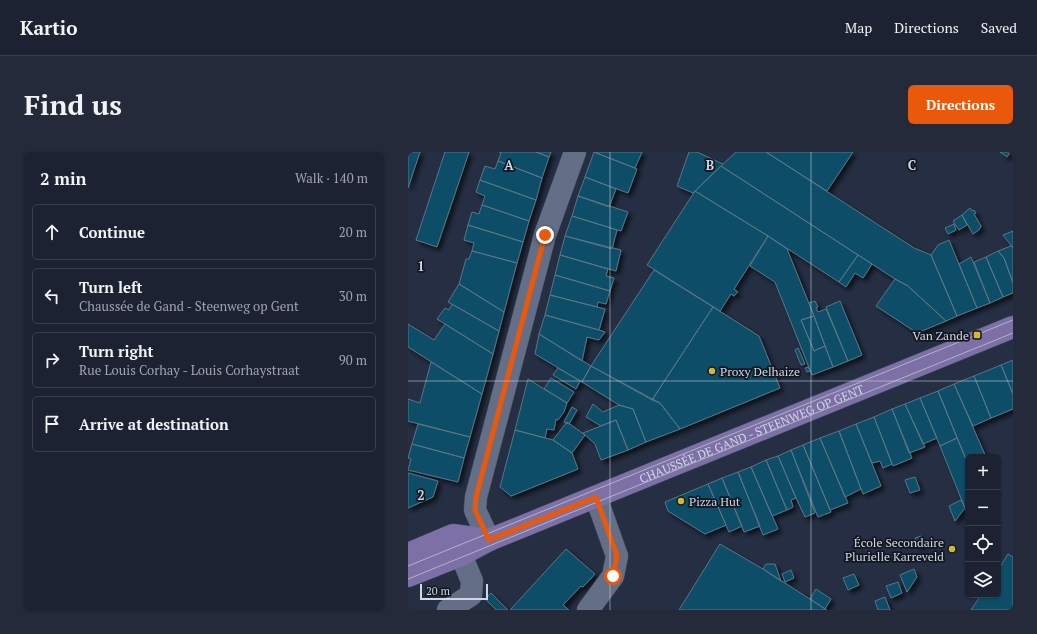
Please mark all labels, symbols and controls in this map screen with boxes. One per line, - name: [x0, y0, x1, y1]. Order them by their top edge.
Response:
- text: Kartio: [20, 15, 77, 40]
- text: Map: [845, 18, 872, 37]
- text: Directions: [894, 18, 959, 37]
- text: Saved: [981, 18, 1017, 37]
- button: Directions: [908, 85, 1013, 124]
- text: Find us: [24, 86, 122, 123]
- text: A: [504, 156, 514, 174]
- text: B: [706, 156, 714, 174]
- text: C: [908, 156, 916, 174]
- text: 2 min: [40, 167, 87, 190]
- text: Walk · 140 m: [295, 169, 368, 187]
- icon: ahead: [41, 221, 63, 243]
- text: Continue: [79, 222, 145, 242]
- text: 20 m: [339, 223, 367, 241]
- route end: [536, 226, 554, 244]
- text: 1: [417, 257, 425, 275]
- text: Turn left: [79, 277, 143, 297]
- icon: left: [41, 285, 63, 307]
- text: 30 m: [339, 287, 367, 305]
- text: Chaussée de Gand - Steenweg op Gent: [79, 297, 299, 315]
- place label: Van Zande: [912, 328, 969, 343]
- marker: Van Zande: [972, 330, 982, 340]
- text: Turn right: [79, 341, 154, 361]
- icon: right: [41, 349, 63, 371]
- text: 90 m: [339, 351, 367, 369]
- text: Rue Louis Corhay - Louis Corhaystraat: [79, 361, 300, 379]
- place label: Proxy Delhaize: [720, 364, 800, 379]
- marker: Proxy Delhaize: [707, 366, 717, 376]
- street label: CHAUSSÉE DE GAND - STEENWEG OP GENT: [637, 381, 866, 486]
- icon: arrive: [41, 413, 63, 435]
- text: Arrive at destination: [79, 414, 229, 434]
- map controls: [965, 454, 1001, 598]
- button: +: [965, 454, 1001, 490]
- text: 2: [417, 486, 425, 504]
- button: −: [965, 490, 1001, 526]
- place label: Pizza Hut: [689, 494, 741, 509]
- marker: Pizza Hut: [676, 496, 686, 506]
- button: locate: [965, 526, 1001, 562]
- place label: École Secondaire Plurielle Karreveld: [845, 535, 944, 564]
- marker: École Secondaire Plurielle Karreveld: [947, 544, 957, 554]
- button: layers: [965, 562, 1001, 598]
- route start: [604, 567, 622, 585]
- scale bar: [420, 582, 488, 601]
- text: 20 m: [426, 584, 450, 598]

